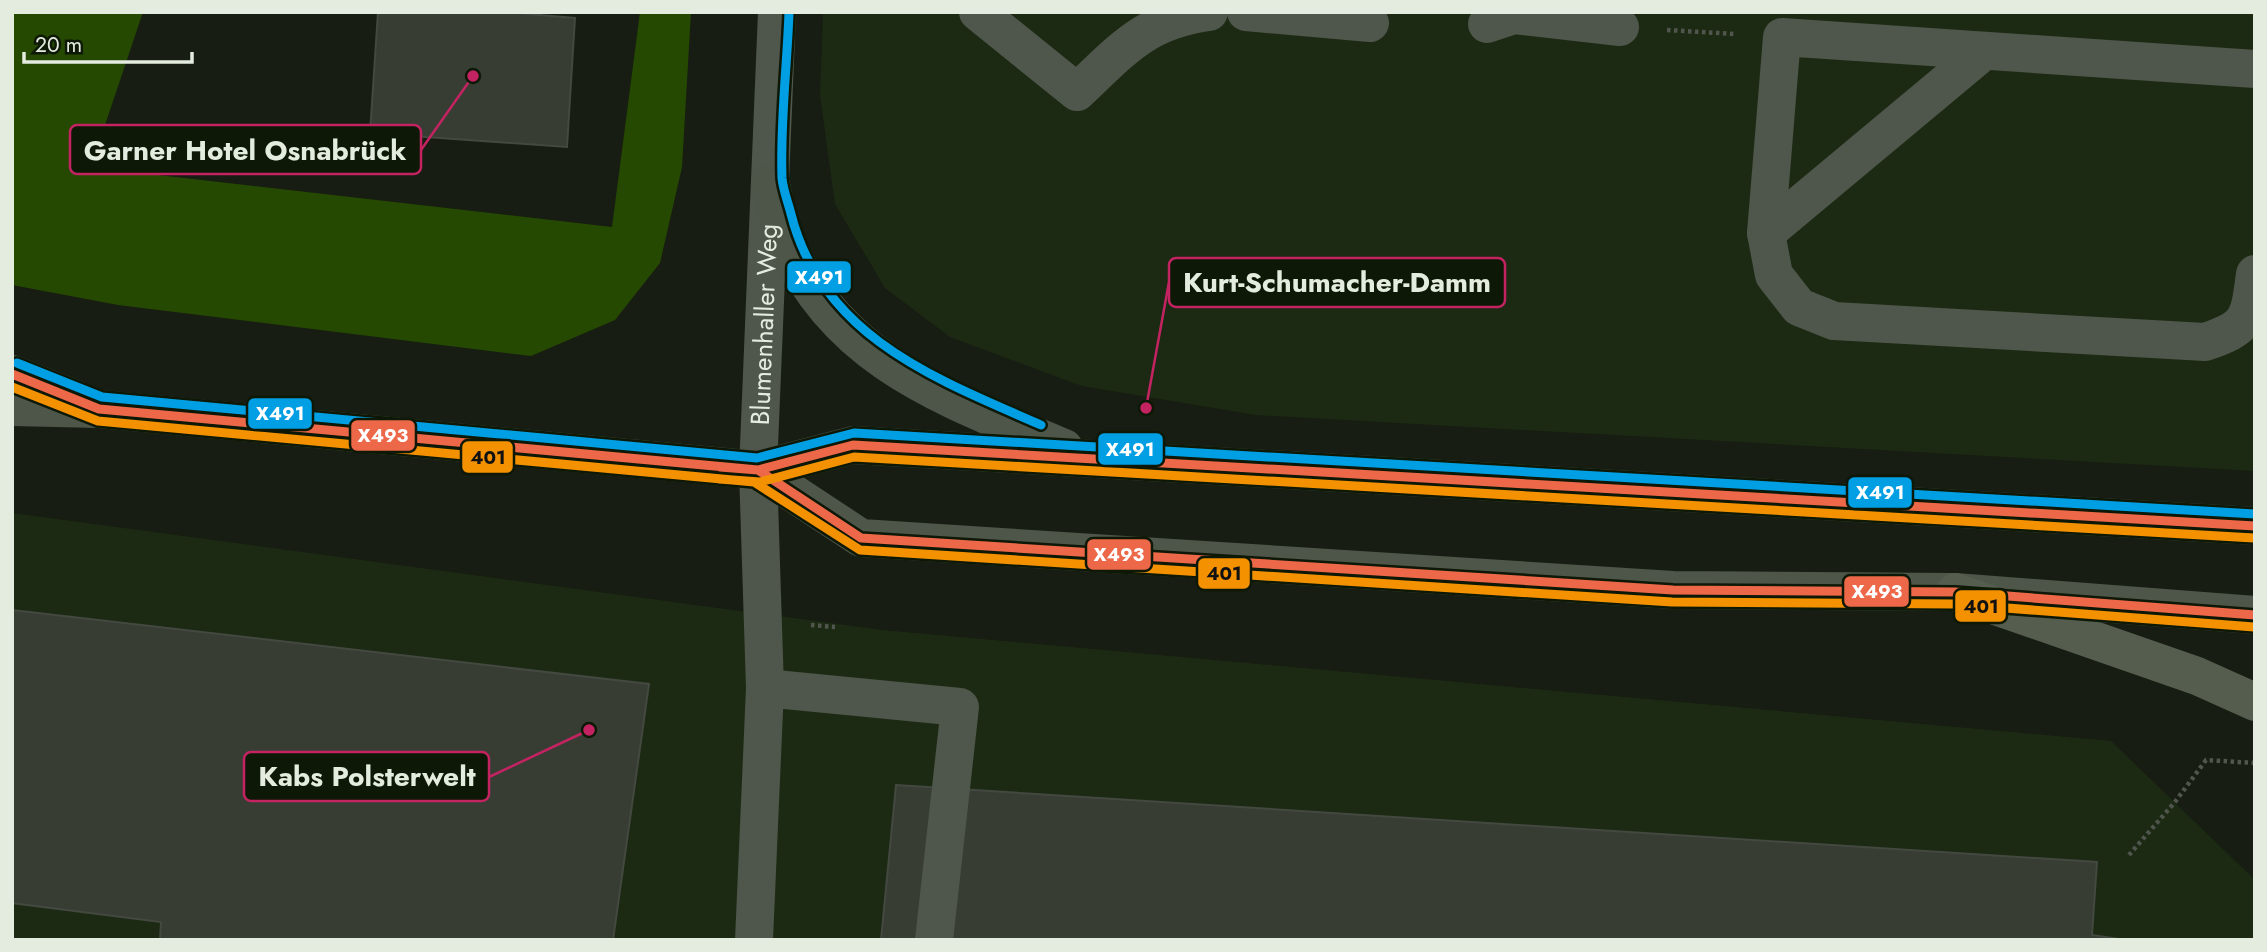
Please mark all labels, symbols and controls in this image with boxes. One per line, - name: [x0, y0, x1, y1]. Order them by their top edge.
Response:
- scale bar: [24, 21, 192, 65]
- text: 20 m: [35, 30, 82, 60]
- callout: Garner Hotel Osnabrück: [70, 125, 421, 174]
- text: Garner Hotel Osnabrück: [84, 130, 406, 171]
- street label: Blumenhaller Weg: [741, 223, 787, 426]
- callout: Kurt-Schumacher-Damm: [1169, 258, 1505, 307]
- line badge: X491: [786, 260, 852, 294]
- text: Kurt-Schumacher-Damm: [1183, 262, 1491, 303]
- text: X491: [795, 264, 843, 291]
- line badge: X491: [247, 397, 313, 430]
- text: X491: [256, 400, 304, 427]
- line badge: X493: [350, 419, 416, 452]
- text: X493: [358, 422, 409, 449]
- line badge: X491: [1097, 432, 1164, 466]
- text: X491: [1106, 436, 1154, 463]
- line badge: 401: [461, 440, 514, 474]
- text: 401: [470, 444, 506, 471]
- line badge: X491: [1847, 476, 1913, 509]
- text: X491: [1856, 479, 1904, 506]
- line badge: X493: [1086, 538, 1152, 571]
- text: X493: [1094, 541, 1145, 568]
- line badge: 401: [1197, 557, 1251, 590]
- text: 401: [1206, 560, 1242, 587]
- line badge: X493: [1843, 575, 1910, 608]
- text: X493: [1852, 578, 1903, 605]
- line badge: 401: [1954, 589, 2007, 623]
- text: 401: [1963, 593, 1999, 620]
- callout: Kabs Polsterwelt: [244, 752, 489, 801]
- text: Kabs Polsterwelt: [258, 756, 476, 797]

